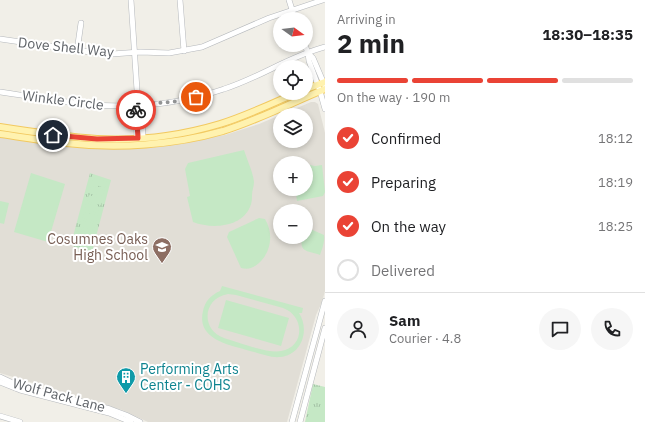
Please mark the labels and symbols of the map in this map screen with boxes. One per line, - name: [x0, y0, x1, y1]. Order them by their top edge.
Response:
- north arrow: [273, 12, 313, 52]
- street label: Dove Shell Way: [17, 33, 115, 61]
- pin: [179, 80, 213, 114]
- street label: Winkle Circle: [21, 86, 105, 114]
- courier: [116, 90, 156, 130]
- pin: [36, 118, 70, 152]
- place label: Cosumnes Oaks High School: [47, 230, 148, 264]
- school or university icon: Cosumnes Oaks High School: [151, 236, 173, 264]
- place label: Performing Arts Center - COHS: [140, 360, 239, 394]
- building icon: Performing Arts Center - COHS: [115, 366, 137, 394]
- street label: Wolf Pack Lane: [11, 374, 108, 416]

